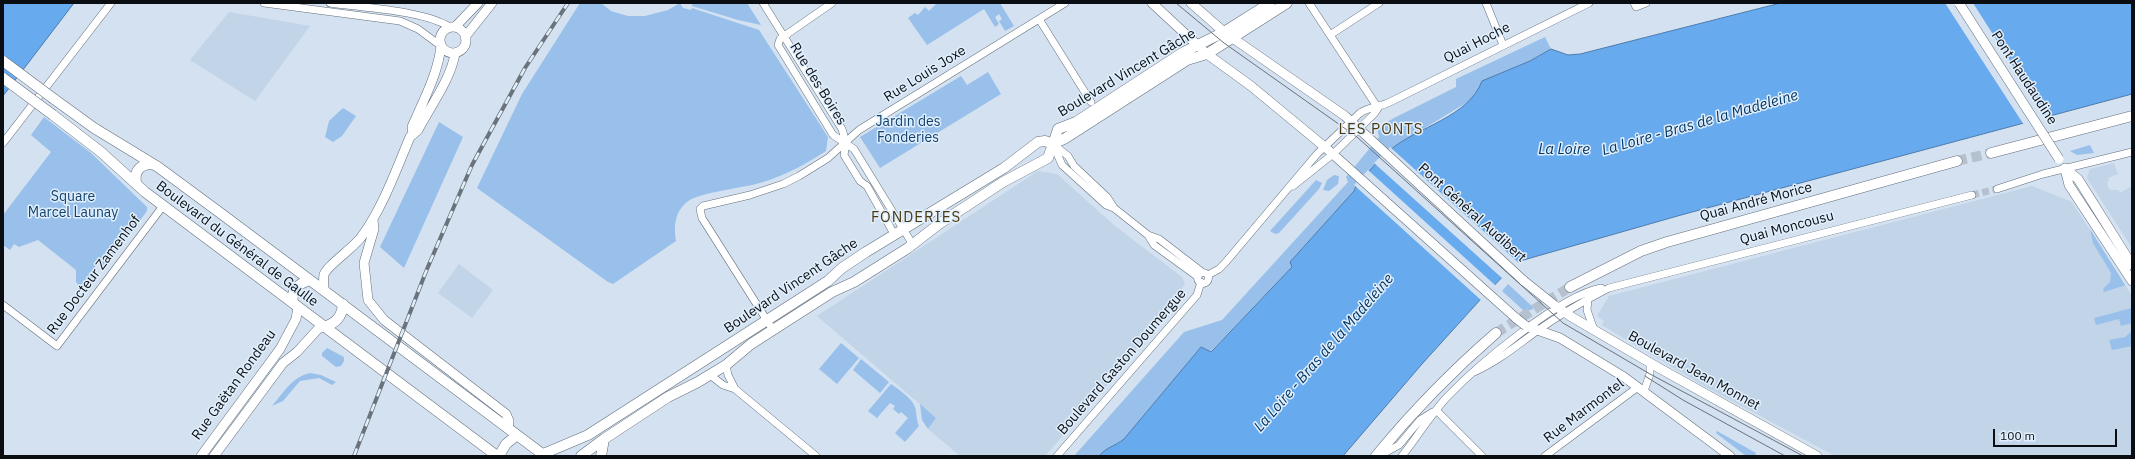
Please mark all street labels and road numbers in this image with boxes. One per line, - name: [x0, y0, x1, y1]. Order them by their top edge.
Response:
- street label: Quai Hoche: [1441, 19, 1513, 67]
- street label: Boulevard Vincent Gâche: [1055, 25, 1199, 121]
- street label: Pont Haudaudine: [1987, 28, 2061, 128]
- street label: Rue des Boires: [786, 40, 850, 128]
- street label: Rue Louis Joxe: [881, 42, 969, 106]
- street label: Pont Général Audibert: [1415, 160, 1529, 266]
- street label: Boulevard du Général de Gaulle: [153, 178, 321, 310]
- street label: Quai André Morice: [1698, 179, 1814, 225]
- street label: Quai Moncousu: [1738, 207, 1836, 249]
- street label: Rue Docteur Zamenhof: [44, 212, 144, 338]
- street label: Boulevard Vincent Gâche: [721, 235, 861, 337]
- street label: Boulevard Gaston Doumergue: [1054, 286, 1190, 438]
- street label: Rue Gaëtan Rondeau: [188, 327, 280, 443]
- street label: Boulevard Jean Monnet: [1625, 328, 1763, 414]
- street label: Rue Marmontel: [1541, 375, 1627, 447]

